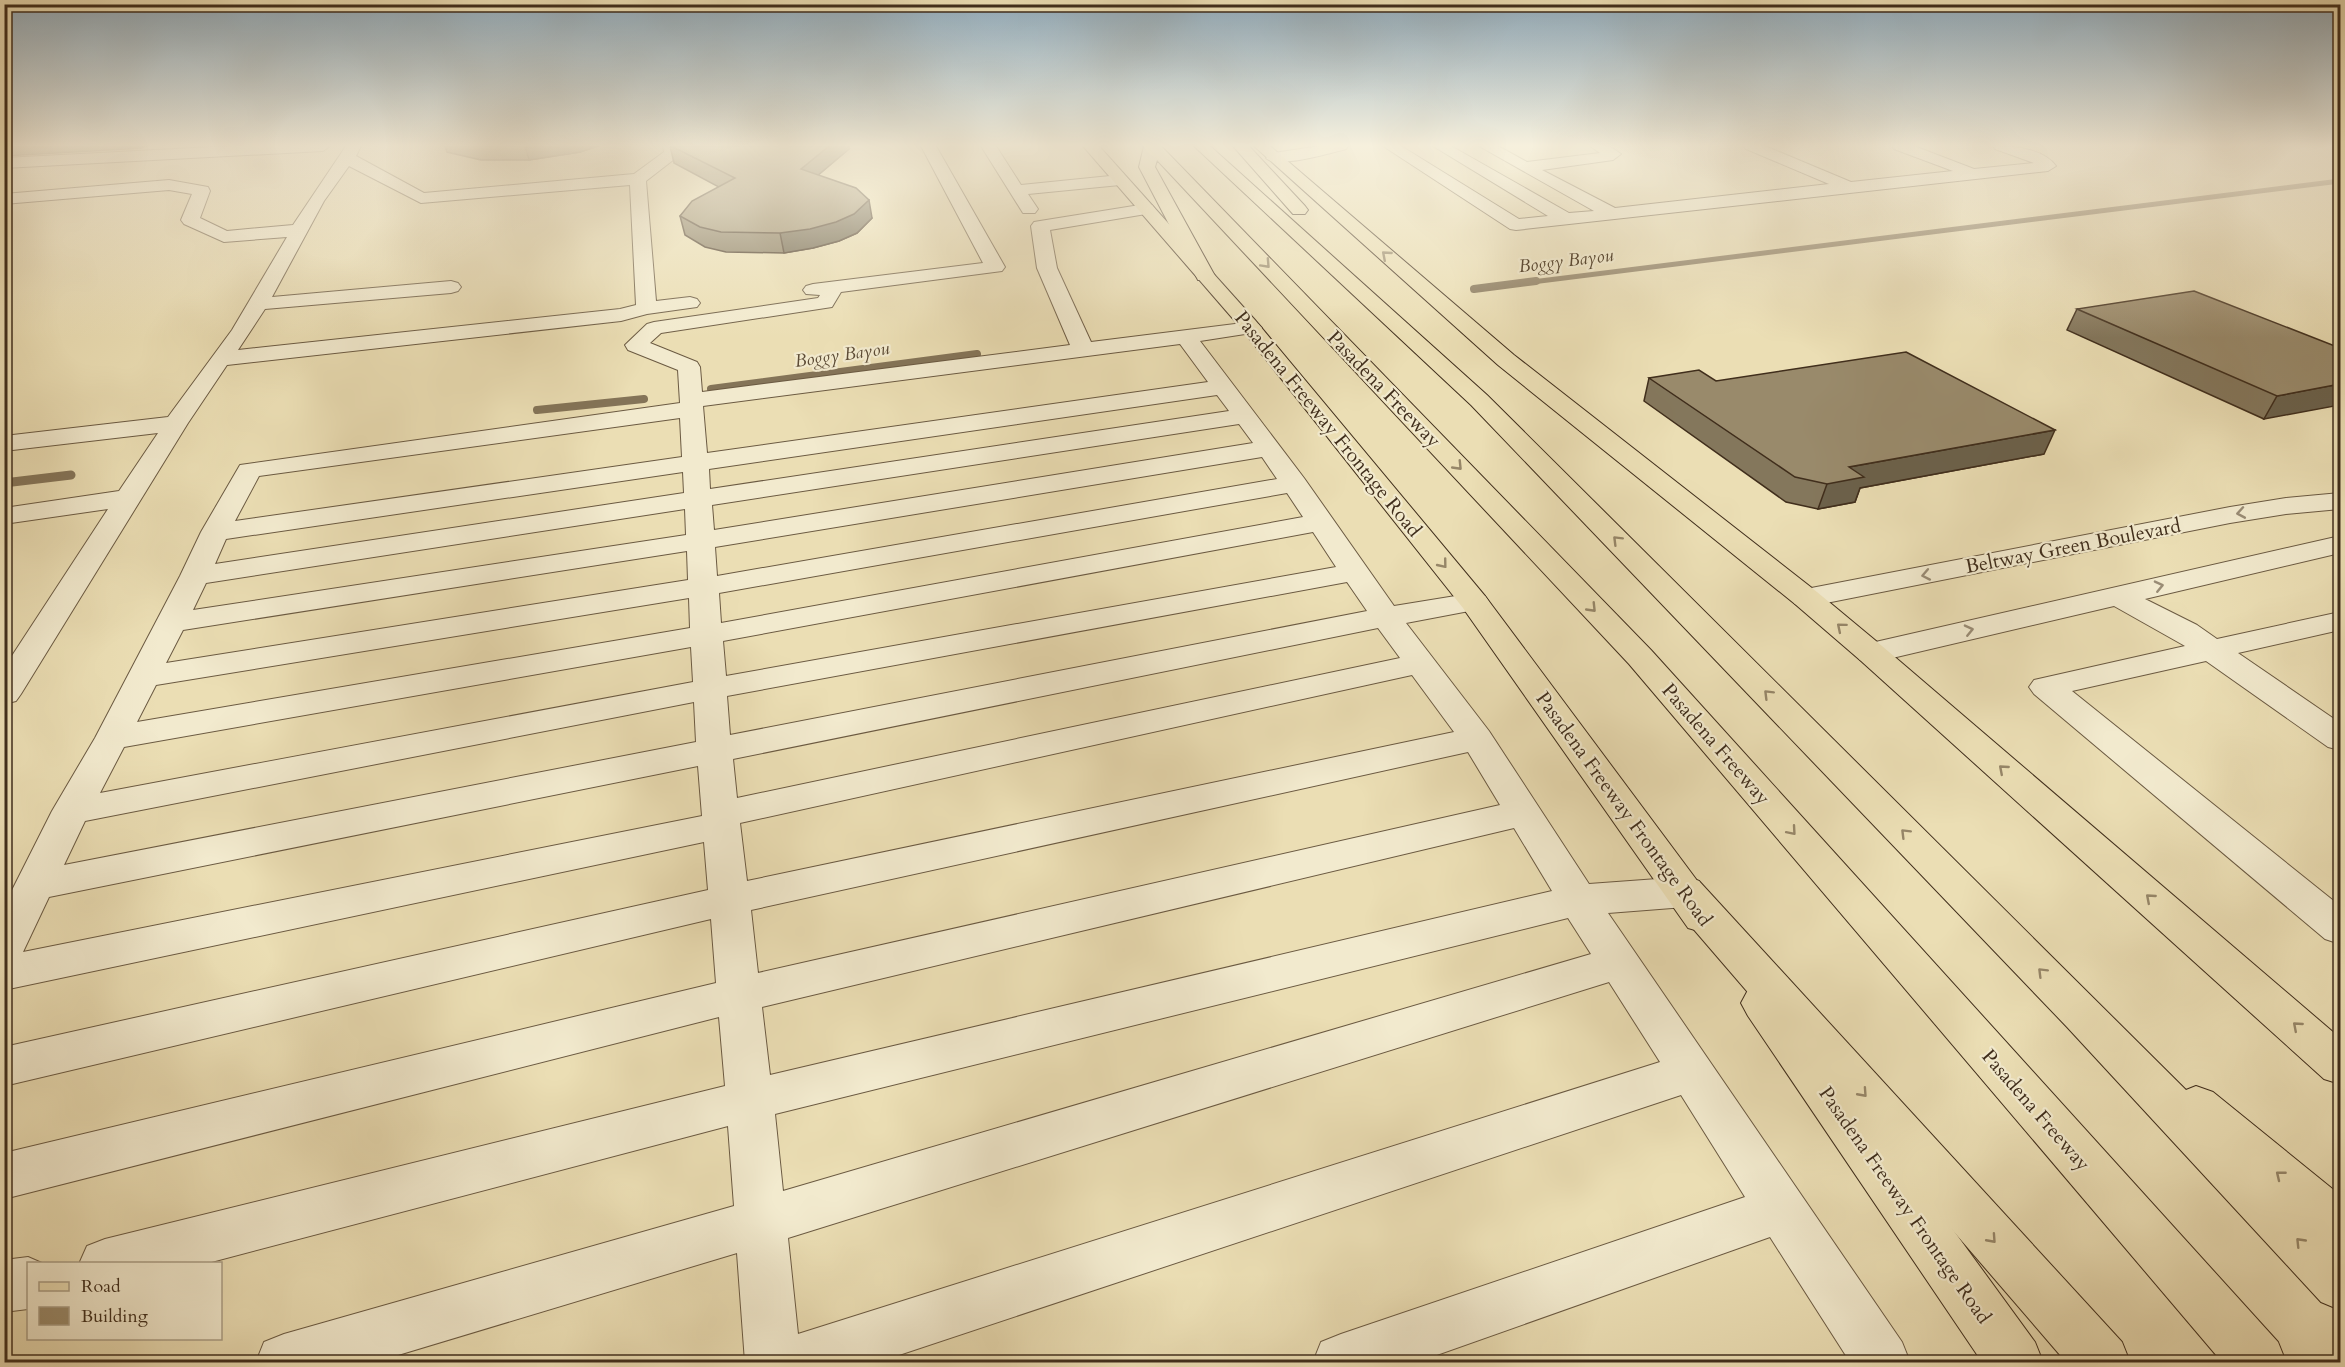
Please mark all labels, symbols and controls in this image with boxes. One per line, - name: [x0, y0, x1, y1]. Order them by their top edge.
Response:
- water label: Boggy Bayou: [1517, 243, 1615, 279]
- one-way arrow: [1382, 251, 1392, 262]
- one-way arrow: [1258, 257, 1269, 268]
- street label: Pasadena Freeway Frontage Road: [1228, 305, 1428, 543]
- street label: Pasadena Freeway: [1321, 325, 1447, 454]
- water label: Boggy Bayou: [793, 336, 891, 374]
- one-way arrow: [1451, 460, 1462, 470]
- one-way arrow: [2236, 506, 2246, 519]
- street label: Beltway Green Boulevard: [1963, 512, 2183, 580]
- one-way arrow: [1613, 536, 1624, 547]
- one-way arrow: [1435, 557, 1446, 568]
- one-way arrow: [1921, 568, 1931, 581]
- one-way arrow: [2154, 581, 2164, 594]
- one-way arrow: [1585, 601, 1596, 611]
- one-way arrow: [1836, 623, 1847, 634]
- one-way arrow: [1964, 625, 1974, 638]
- street label: Pasadena Freeway: [1656, 677, 1777, 811]
- street label: Pasadena Freeway Frontage Road: [1530, 686, 1719, 932]
- one-way arrow: [1765, 691, 1776, 702]
- one-way arrow: [2000, 765, 2010, 776]
- one-way arrow: [1785, 824, 1796, 835]
- one-way arrow: [1901, 830, 1912, 840]
- one-way arrow: [2146, 894, 2157, 905]
- one-way arrow: [2038, 969, 2049, 980]
- one-way arrow: [2293, 1022, 2303, 1033]
- street label: Pasadena Freeway: [1976, 1043, 2097, 1177]
- street label: Pasadena Freeway Frontage Road: [1813, 1081, 1998, 1329]
- one-way arrow: [1856, 1086, 1867, 1097]
- one-way arrow: [2275, 1172, 2286, 1183]
- one-way arrow: [1985, 1232, 1996, 1243]
- one-way arrow: [2296, 1238, 2307, 1248]
- legend: [27, 1262, 222, 1340]
- text: Road: [81, 1274, 121, 1299]
- text: Building: [81, 1304, 149, 1329]

